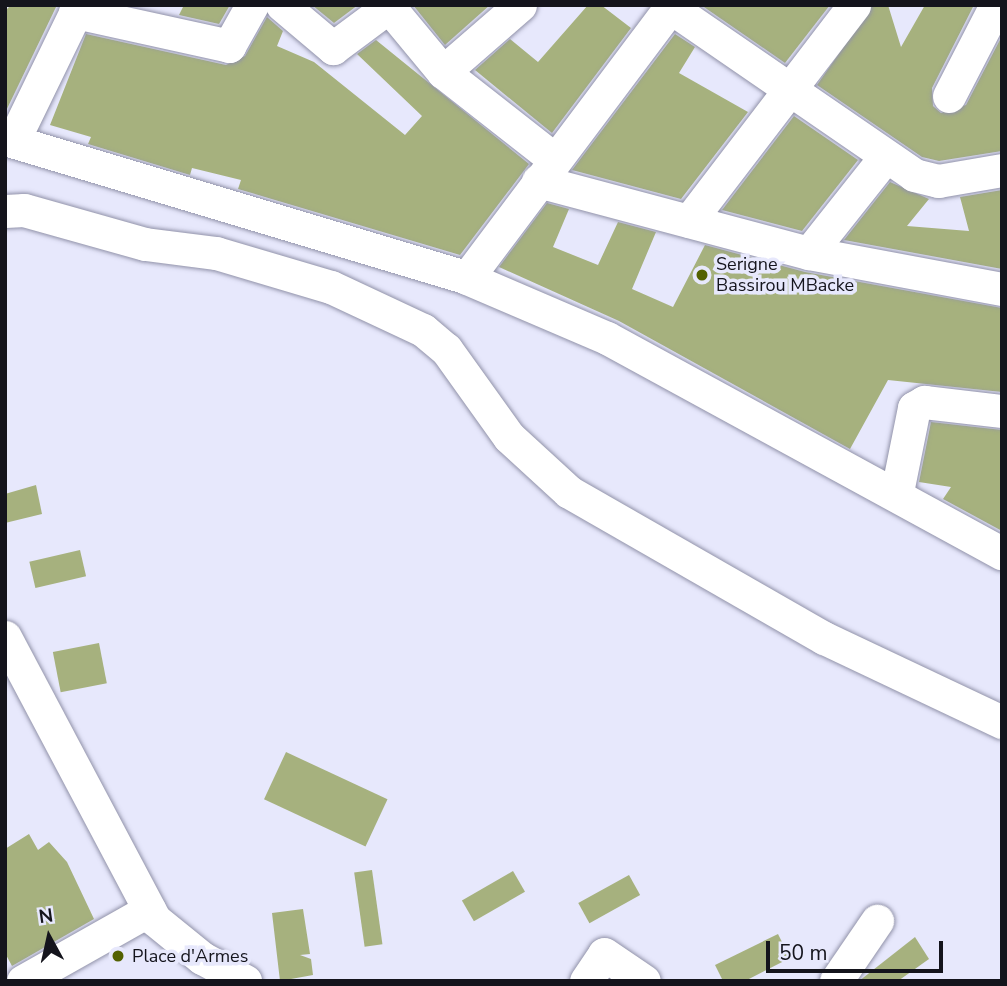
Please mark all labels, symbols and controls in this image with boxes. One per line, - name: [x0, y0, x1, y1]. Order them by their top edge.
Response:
- place label: Serigne Bassirou MBacke: [716, 254, 854, 296]
- marker: Serigne Bassirou MBacke: [694, 267, 710, 283]
- north arrow: [14, 902, 84, 972]
- text: N: [37, 902, 55, 930]
- scale bar: [769, 926, 946, 970]
- text: 50 m: [779, 939, 828, 967]
- place label: Place d'Armes: [132, 945, 248, 967]
- marker: Place d'Armes: [110, 948, 126, 964]

